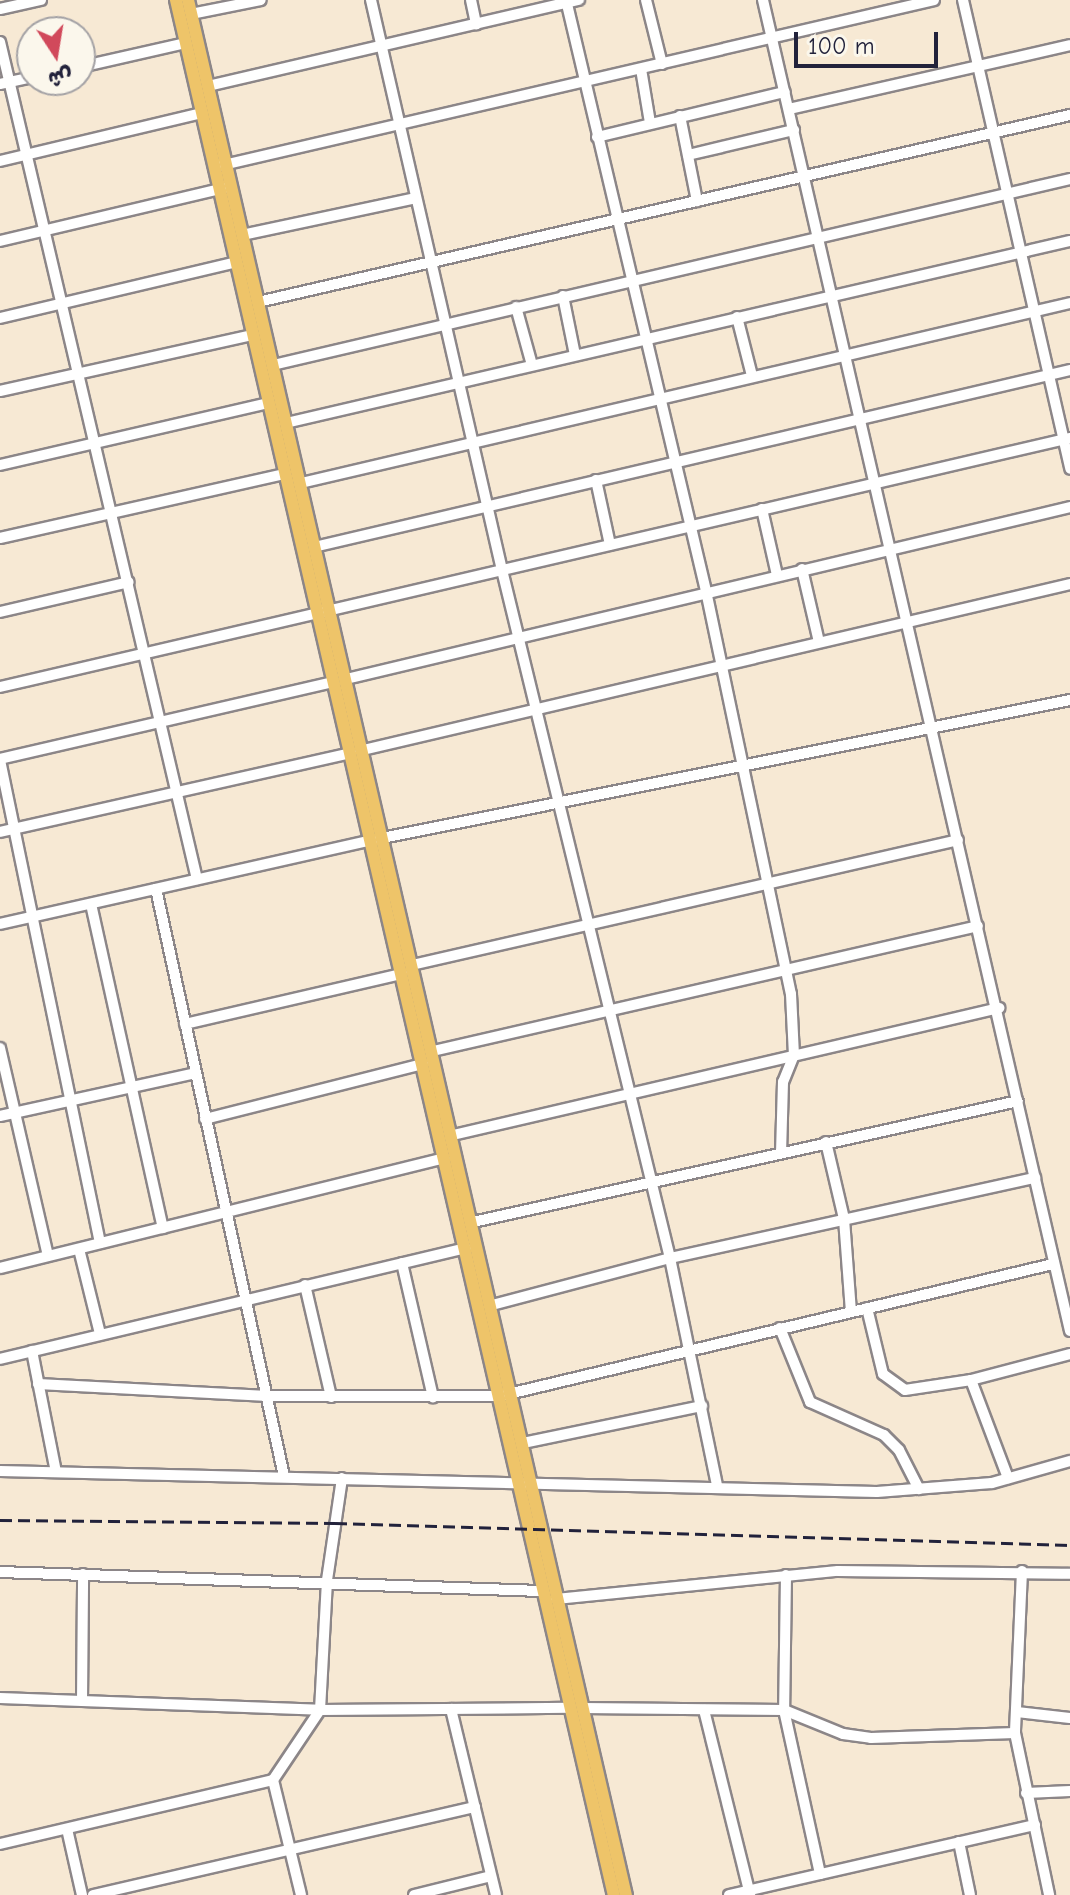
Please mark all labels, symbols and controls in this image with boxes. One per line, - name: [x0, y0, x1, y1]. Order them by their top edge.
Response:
- north arrow: [16, 16, 96, 96]
- scale bar: [798, 16, 942, 66]
- text: 100 m: [808, 32, 875, 60]
- text: ش: [46, 62, 75, 93]

